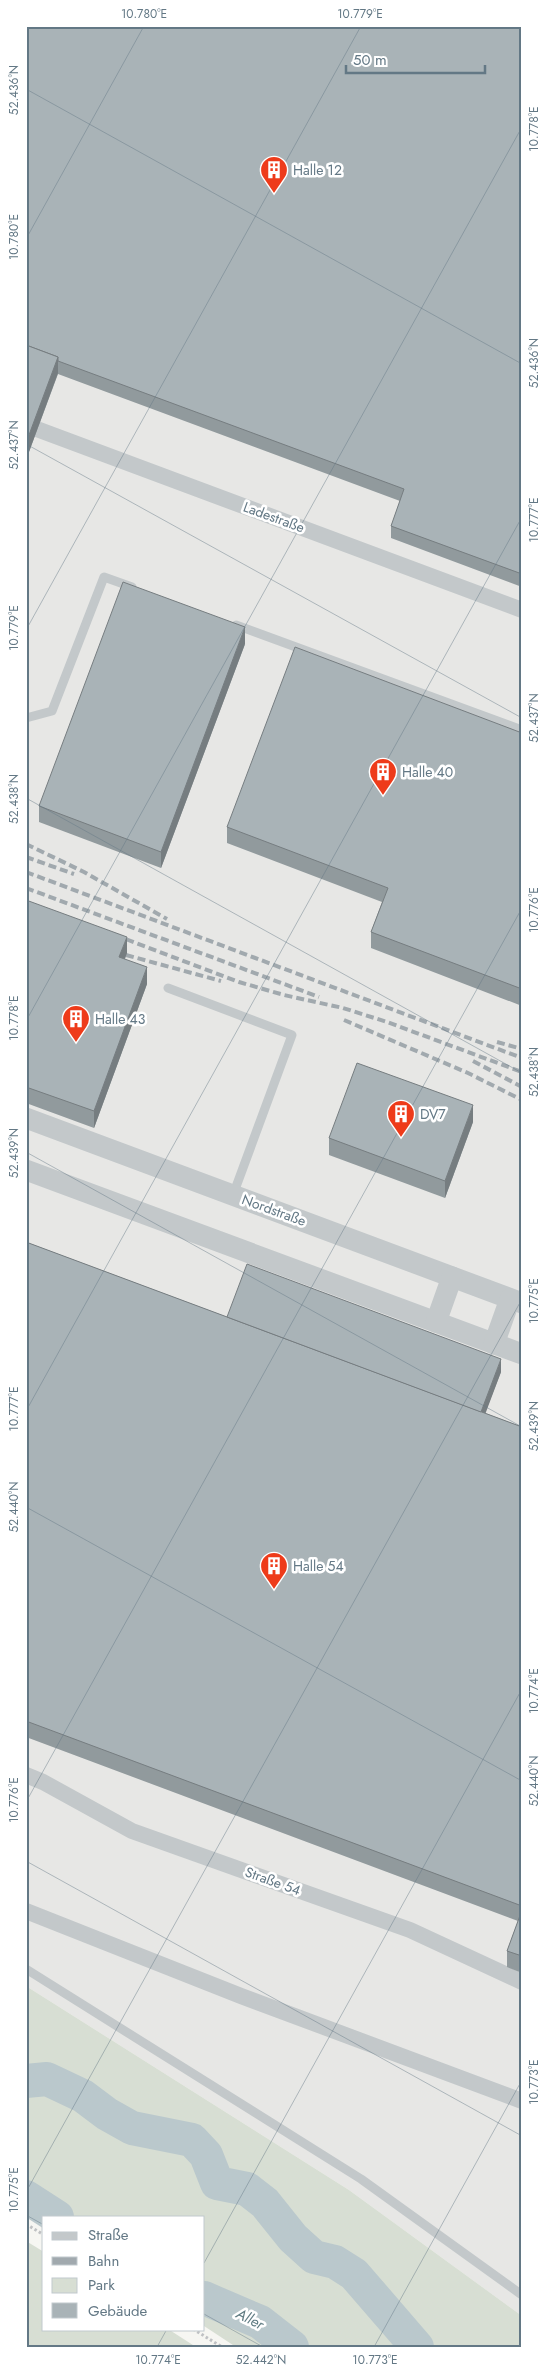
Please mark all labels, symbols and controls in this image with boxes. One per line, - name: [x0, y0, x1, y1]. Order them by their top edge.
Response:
- text: 10.780°E: [121, 5, 167, 23]
- text: 10.779°E: [337, 5, 383, 23]
- scale bar: [346, 42, 484, 74]
- text: 50 m: [353, 49, 387, 71]
- text: 52.436°N: [5, 65, 23, 115]
- text: 10.778°E: [525, 106, 543, 152]
- building icon: Halle 12: [259, 155, 289, 194]
- place label: Halle 12: [293, 160, 342, 180]
- text: 10.780°E: [5, 214, 23, 260]
- text: 52.436°N: [525, 338, 543, 388]
- text: 52.437°N: [5, 420, 23, 470]
- street label: Ladestraße: [241, 497, 307, 537]
- text: 10.777°E: [525, 497, 543, 543]
- text: 10.779°E: [5, 605, 23, 651]
- text: 52.437°N: [525, 693, 543, 743]
- building icon: Halle 40: [368, 757, 398, 796]
- place label: Halle 40: [402, 762, 453, 782]
- text: 52.438°N: [5, 774, 23, 824]
- text: 10.776°E: [525, 887, 543, 933]
- text: 10.778°E: [5, 995, 23, 1041]
- building icon: Halle 43: [61, 1004, 91, 1043]
- place label: Halle 43: [95, 1009, 146, 1029]
- text: 52.438°N: [525, 1047, 543, 1097]
- building icon: DV7: [386, 1099, 416, 1138]
- place label: DV7: [420, 1104, 446, 1124]
- text: 52.439°N: [5, 1128, 23, 1178]
- street label: Nordstraße: [239, 1189, 309, 1231]
- text: 10.775°E: [525, 1278, 543, 1324]
- text: 10.777°E: [5, 1386, 23, 1432]
- text: 52.439°N: [525, 1401, 543, 1451]
- text: 52.440°N: [5, 1481, 23, 1533]
- building icon: Halle 54: [259, 1551, 289, 1590]
- place label: Halle 54: [293, 1556, 344, 1576]
- text: 10.774°E: [525, 1668, 543, 1714]
- text: 52.440°N: [525, 1755, 543, 1807]
- text: 10.776°E: [5, 1777, 23, 1823]
- street label: Straße 54: [242, 1862, 304, 1900]
- text: 10.773°E: [525, 2059, 543, 2105]
- text: 10.775°E: [5, 2167, 23, 2213]
- legend: [42, 2216, 205, 2330]
- text: Straße: [88, 2224, 129, 2246]
- text: Bahn: [88, 2250, 119, 2272]
- text: Park: [88, 2274, 115, 2296]
- text: Gebäude: [88, 2300, 148, 2322]
- water label: Aller: [231, 2302, 269, 2336]
- text: 10.774°E: [135, 2351, 181, 2369]
- text: 52.442°N: [236, 2351, 286, 2369]
- text: 10.773°E: [352, 2351, 398, 2369]

